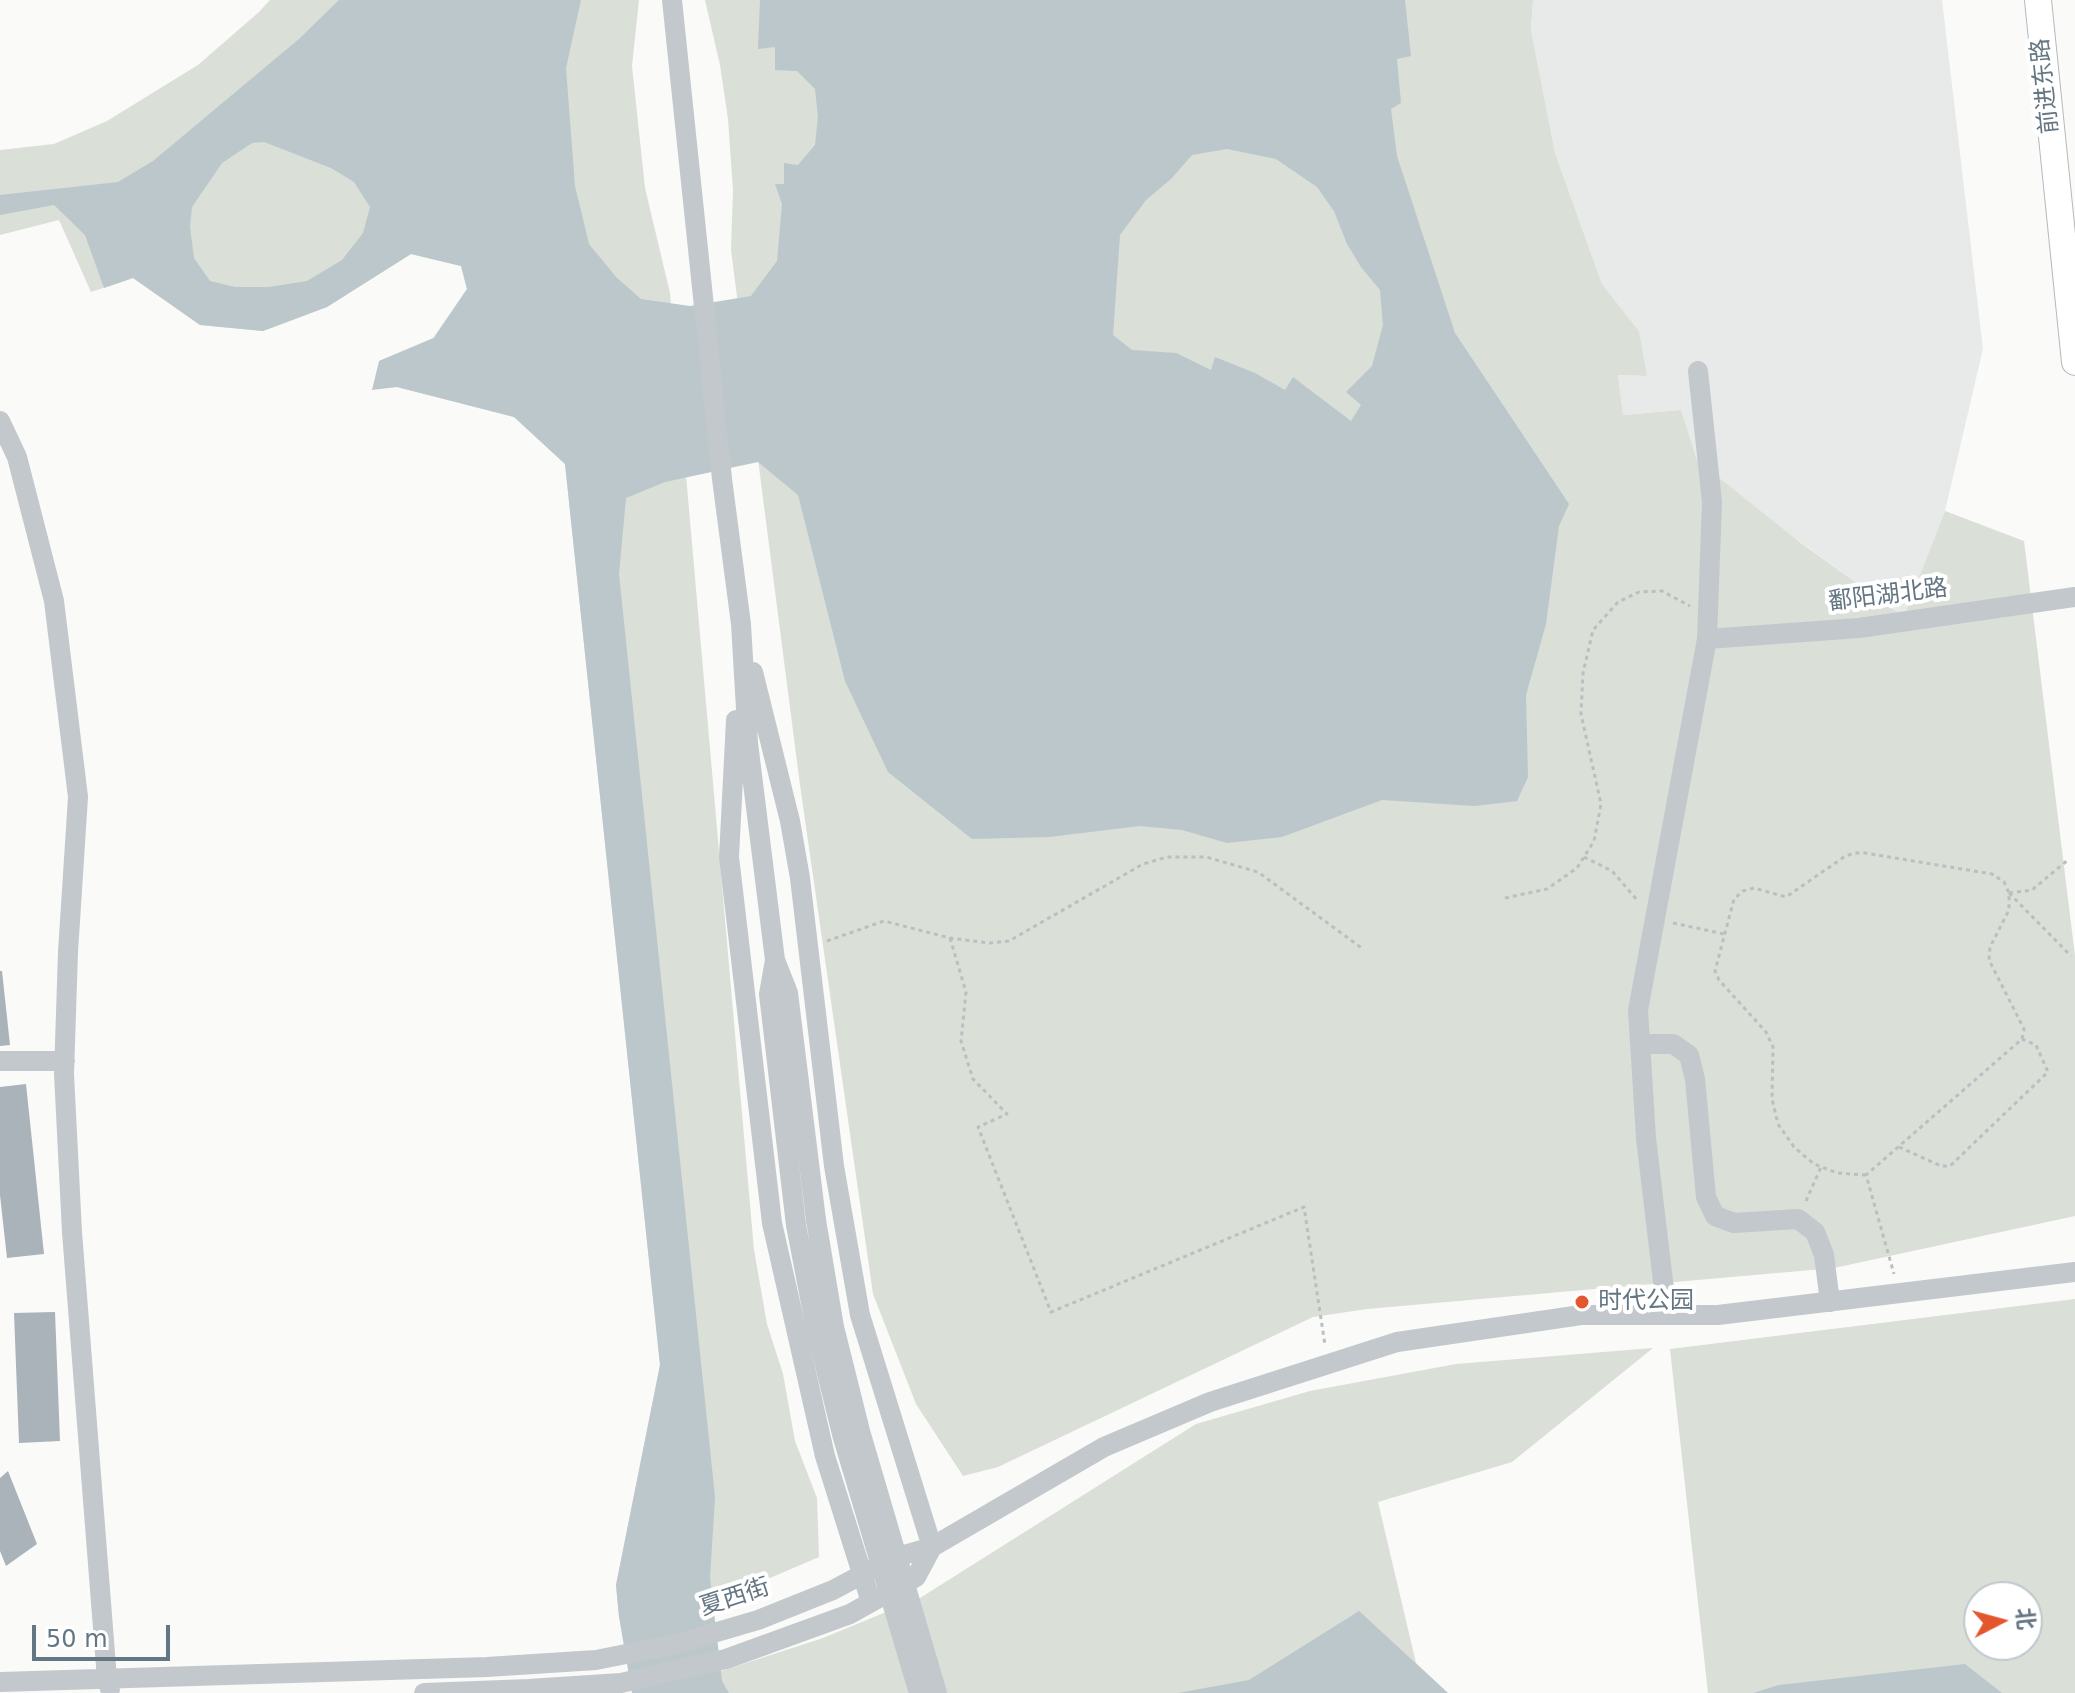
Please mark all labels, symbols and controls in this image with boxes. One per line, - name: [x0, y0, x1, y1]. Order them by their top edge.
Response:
- street label: 前进东路: [2027, 37, 2065, 135]
- street label: 鄱阳湖北路: [1827, 574, 1949, 618]
- place label: 时代公园: [1598, 1288, 1694, 1316]
- marker: 时代公园: [1573, 1293, 1591, 1311]
- street label: 夏西街: [696, 1573, 774, 1623]
- north arrow: [1963, 1581, 2043, 1661]
- text: 北: [2012, 1606, 2039, 1631]
- scale bar: [36, 1609, 174, 1659]
- text: 50 m: [46, 1625, 108, 1653]

